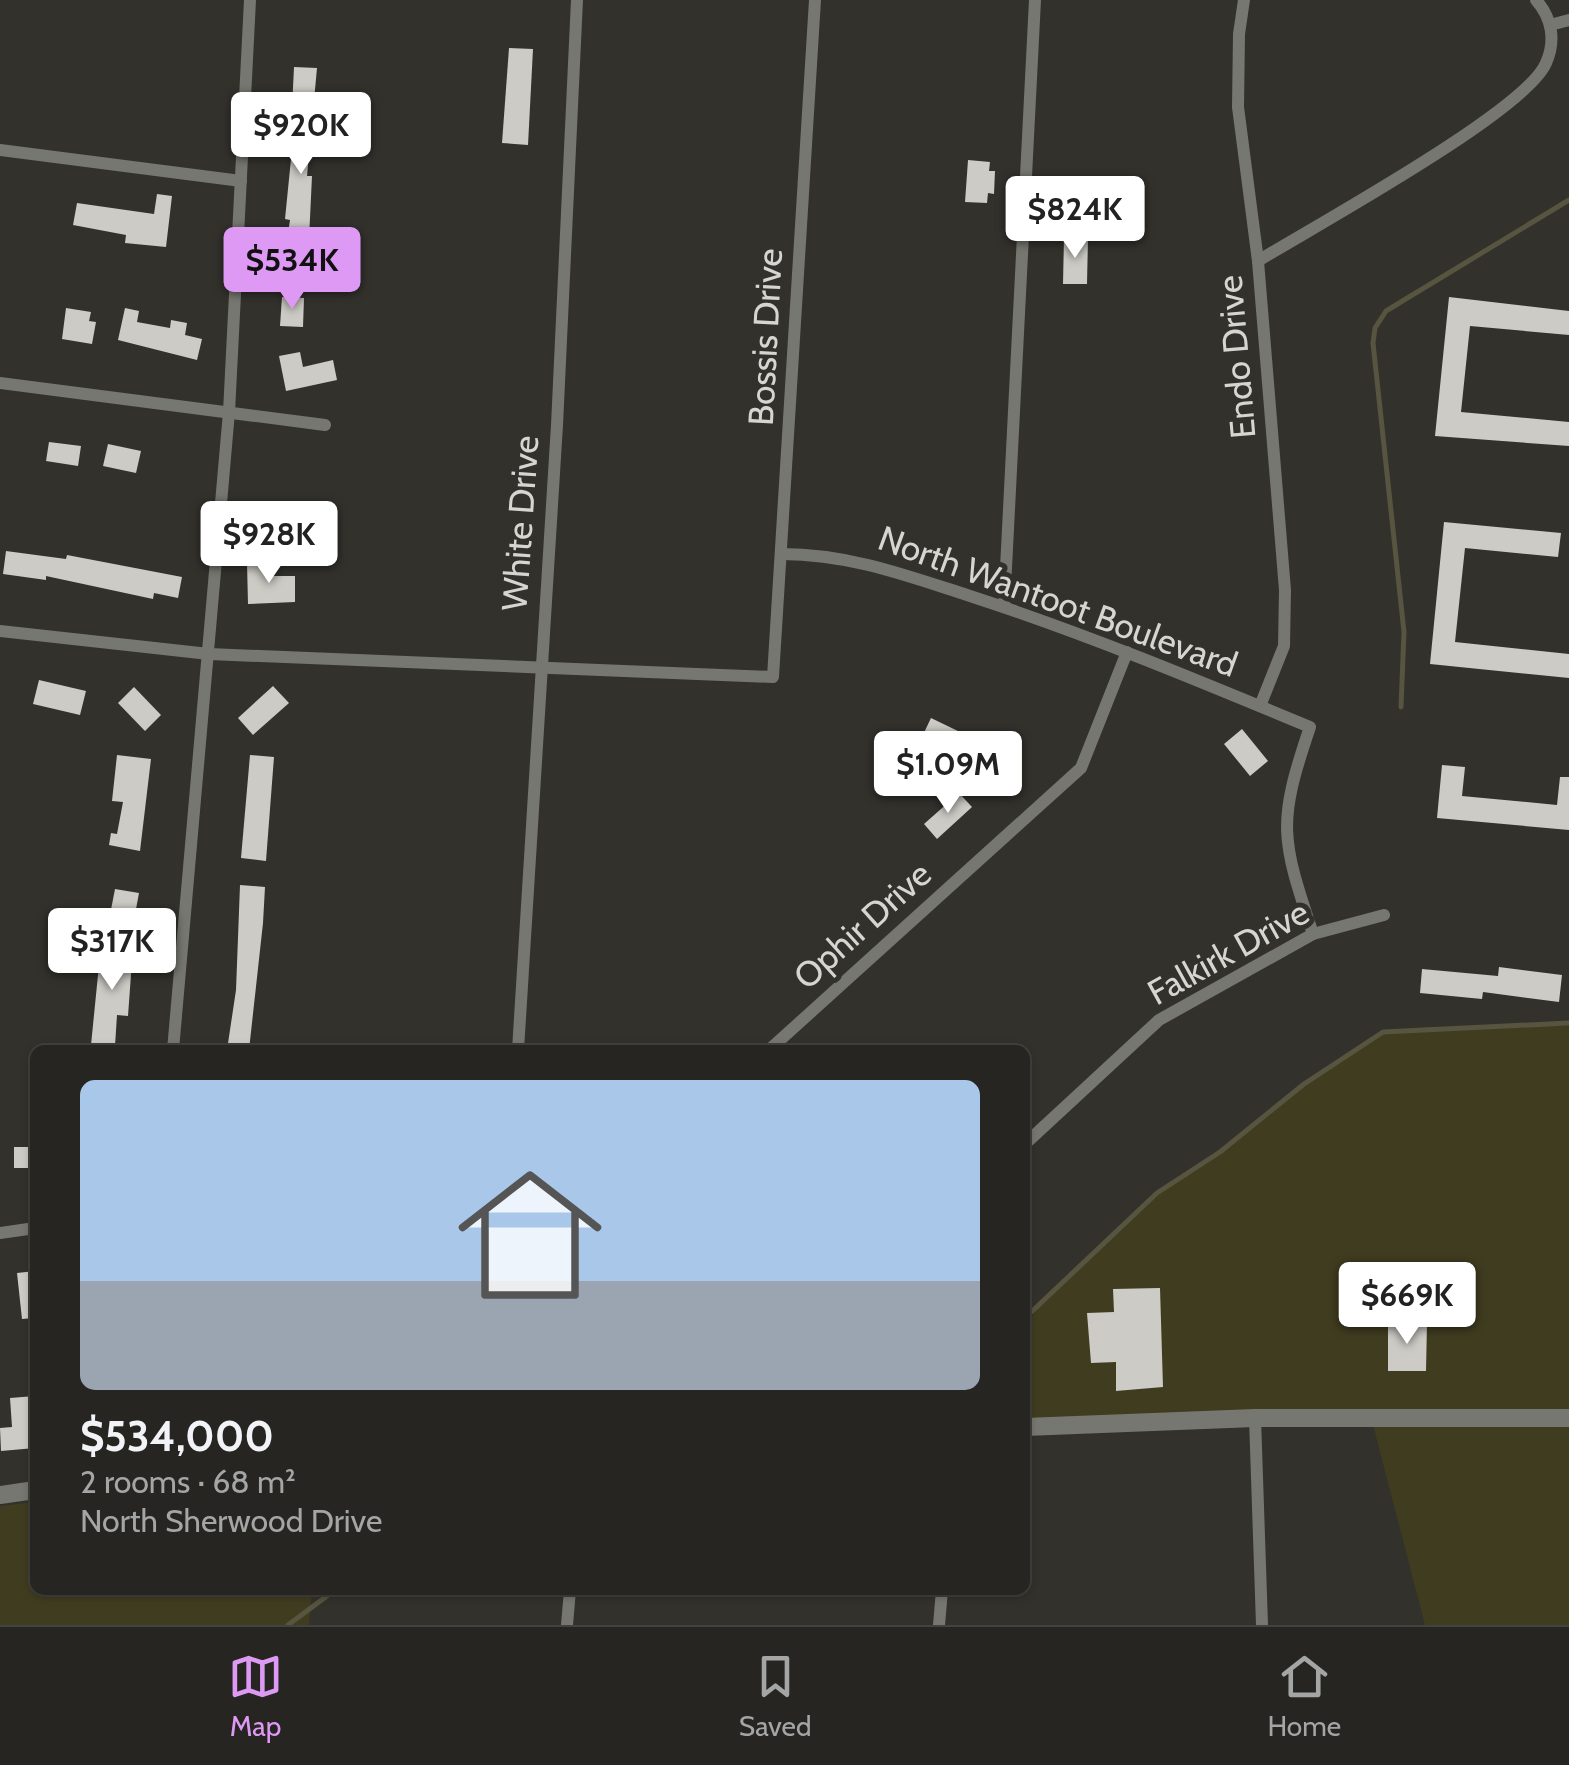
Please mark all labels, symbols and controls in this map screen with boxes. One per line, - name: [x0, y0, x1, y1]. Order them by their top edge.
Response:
- pin: $920K: [231, 92, 371, 177]
- text: $920K: [253, 105, 349, 144]
- pin: $824K: [1005, 176, 1145, 261]
- text: $824K: [1028, 189, 1122, 228]
- pin: $534K: [222, 227, 362, 312]
- text: $534K: [246, 240, 338, 279]
- street label: Bossis Drive: [739, 247, 791, 427]
- street label: Endo Drive: [1207, 274, 1265, 440]
- street label: White Drive: [492, 434, 548, 612]
- pin: $928K: [199, 501, 339, 586]
- text: $928K: [223, 514, 315, 553]
- street label: North Wantoot Boulevard: [873, 516, 1243, 686]
- pin: $1.09M: [867, 731, 1029, 816]
- text: $1.09M: [896, 744, 1000, 783]
- street label: Ophir Drive: [784, 852, 940, 998]
- street label: Falkirk Drive: [1140, 890, 1316, 1014]
- pin: $317K: [42, 908, 182, 993]
- text: $317K: [70, 921, 154, 960]
- icon: home: [440, 1145, 620, 1325]
- pin: $669K: [1337, 1262, 1477, 1347]
- text: $669K: [1361, 1275, 1453, 1314]
- text: $534,000: [80, 1410, 274, 1462]
- text: 2 rooms · 68 m²: [80, 1462, 296, 1501]
- text: North Sherwood Drive: [80, 1501, 382, 1540]
- tab: Map: [228, 1649, 283, 1743]
- tab: Saved: [739, 1649, 812, 1743]
- tab: Home: [1267, 1649, 1341, 1743]

